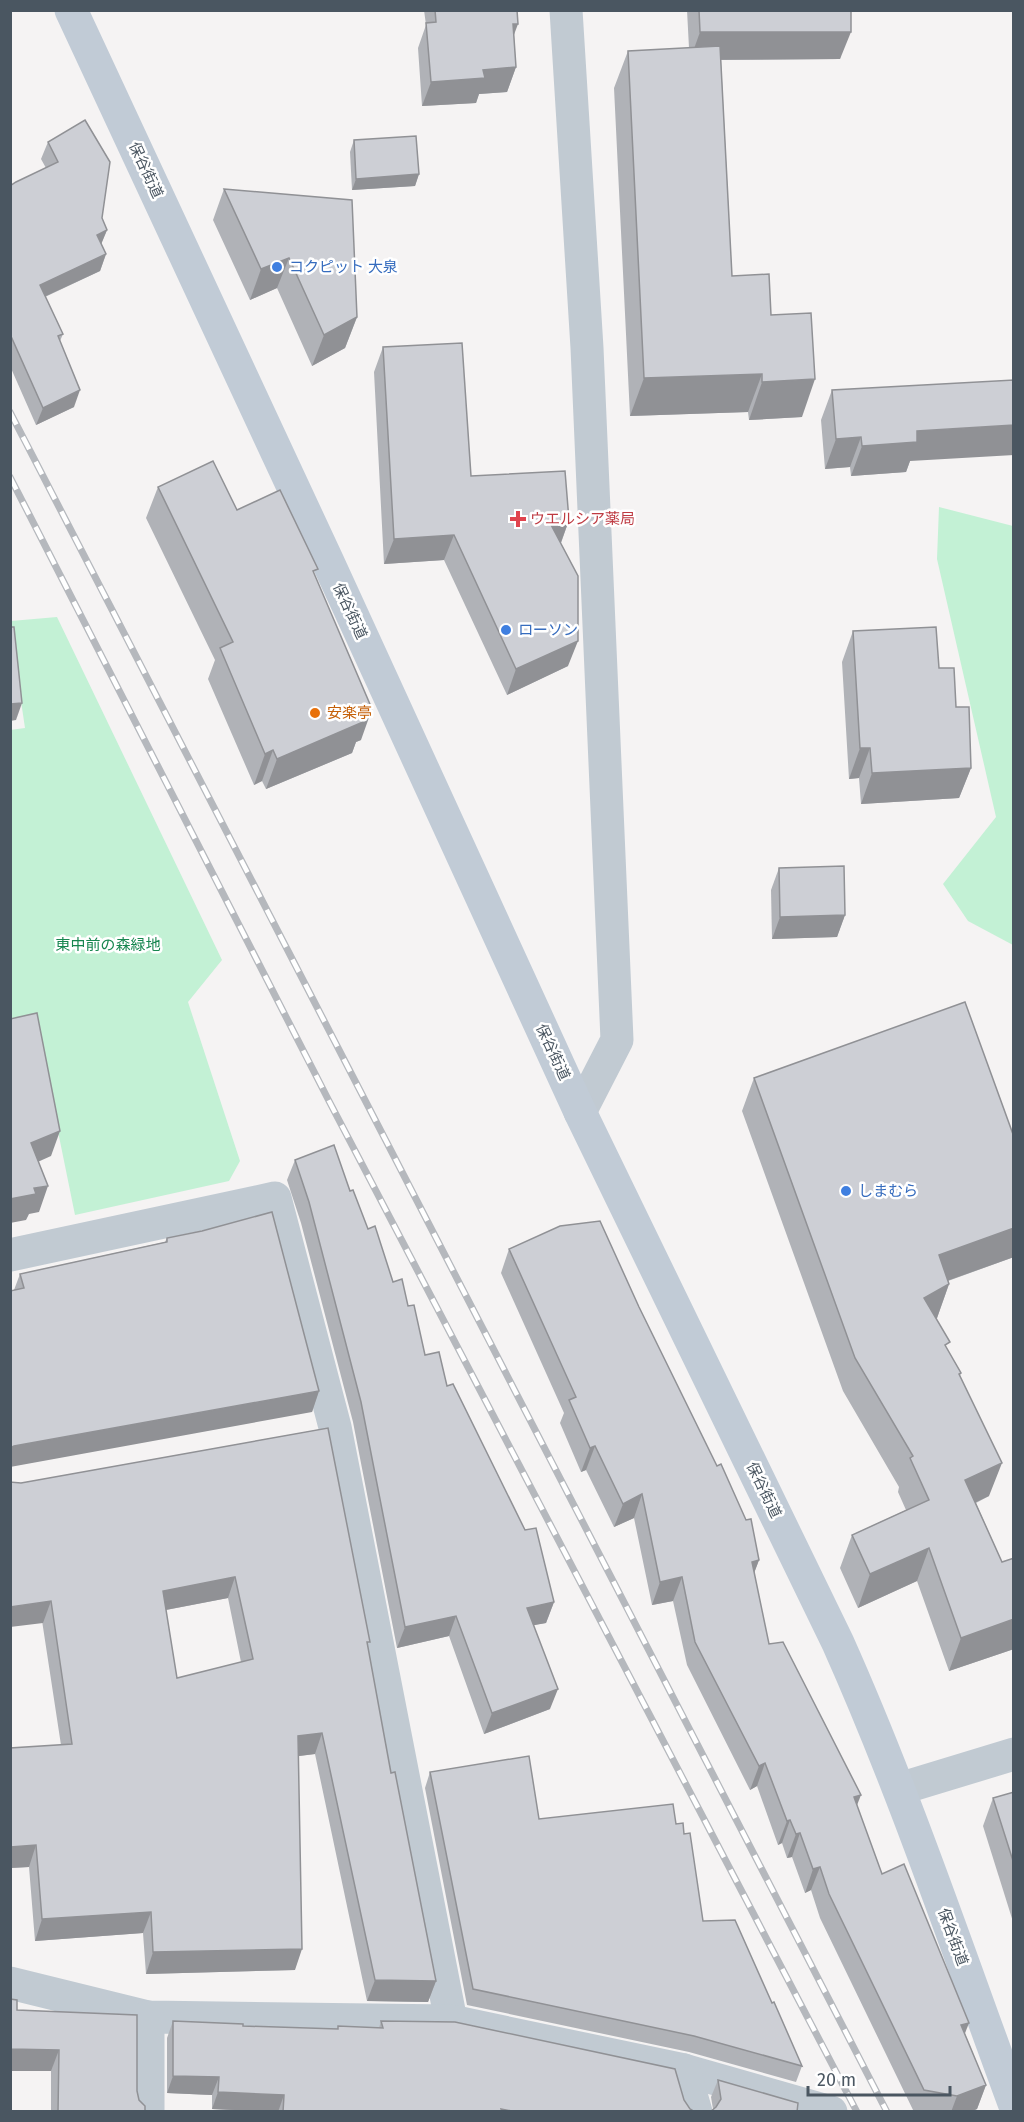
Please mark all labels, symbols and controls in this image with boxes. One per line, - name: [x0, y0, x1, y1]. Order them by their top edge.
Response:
- street label: 保谷街道: [125, 139, 167, 201]
- place label: コクピット 大泉: [289, 258, 398, 276]
- marker: コクピット 大泉: [270, 260, 284, 274]
- place label: ウエルシア薬局: [530, 510, 635, 528]
- marker: ウエルシア薬局: [511, 512, 525, 526]
- street label: 保谷街道: [329, 580, 371, 642]
- place label: ローソン: [518, 621, 578, 639]
- marker: ローソン: [499, 623, 513, 637]
- place label: 安楽亭: [327, 704, 372, 722]
- marker: 安楽亭: [308, 706, 322, 720]
- park label: 東中前の森緑地: [55, 936, 161, 954]
- street label: 保谷街道: [532, 1021, 574, 1083]
- place label: しまむら: [858, 1182, 918, 1200]
- marker: しまむら: [839, 1184, 853, 1198]
- street label: 保谷街道: [743, 1459, 785, 1521]
- street label: 保谷街道: [934, 1906, 972, 1968]
- scale bar: [808, 2059, 950, 2097]
- text: 20 m: [817, 2069, 856, 2091]

